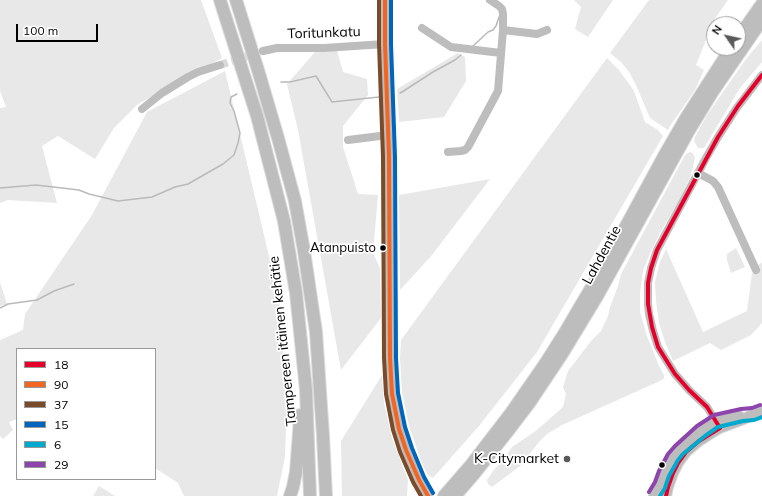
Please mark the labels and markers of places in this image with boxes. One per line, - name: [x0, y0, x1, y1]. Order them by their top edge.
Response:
- unlabelled marker: [692, 170, 702, 180]
- place label: Atanpuisto: [310, 240, 376, 256]
- marker: Atanpuisto: [378, 243, 388, 253]
- place label: K-Citymarket: [474, 451, 559, 467]
- marker: K-Citymarket: [562, 454, 572, 464]
- unlabelled marker: [657, 460, 667, 470]

